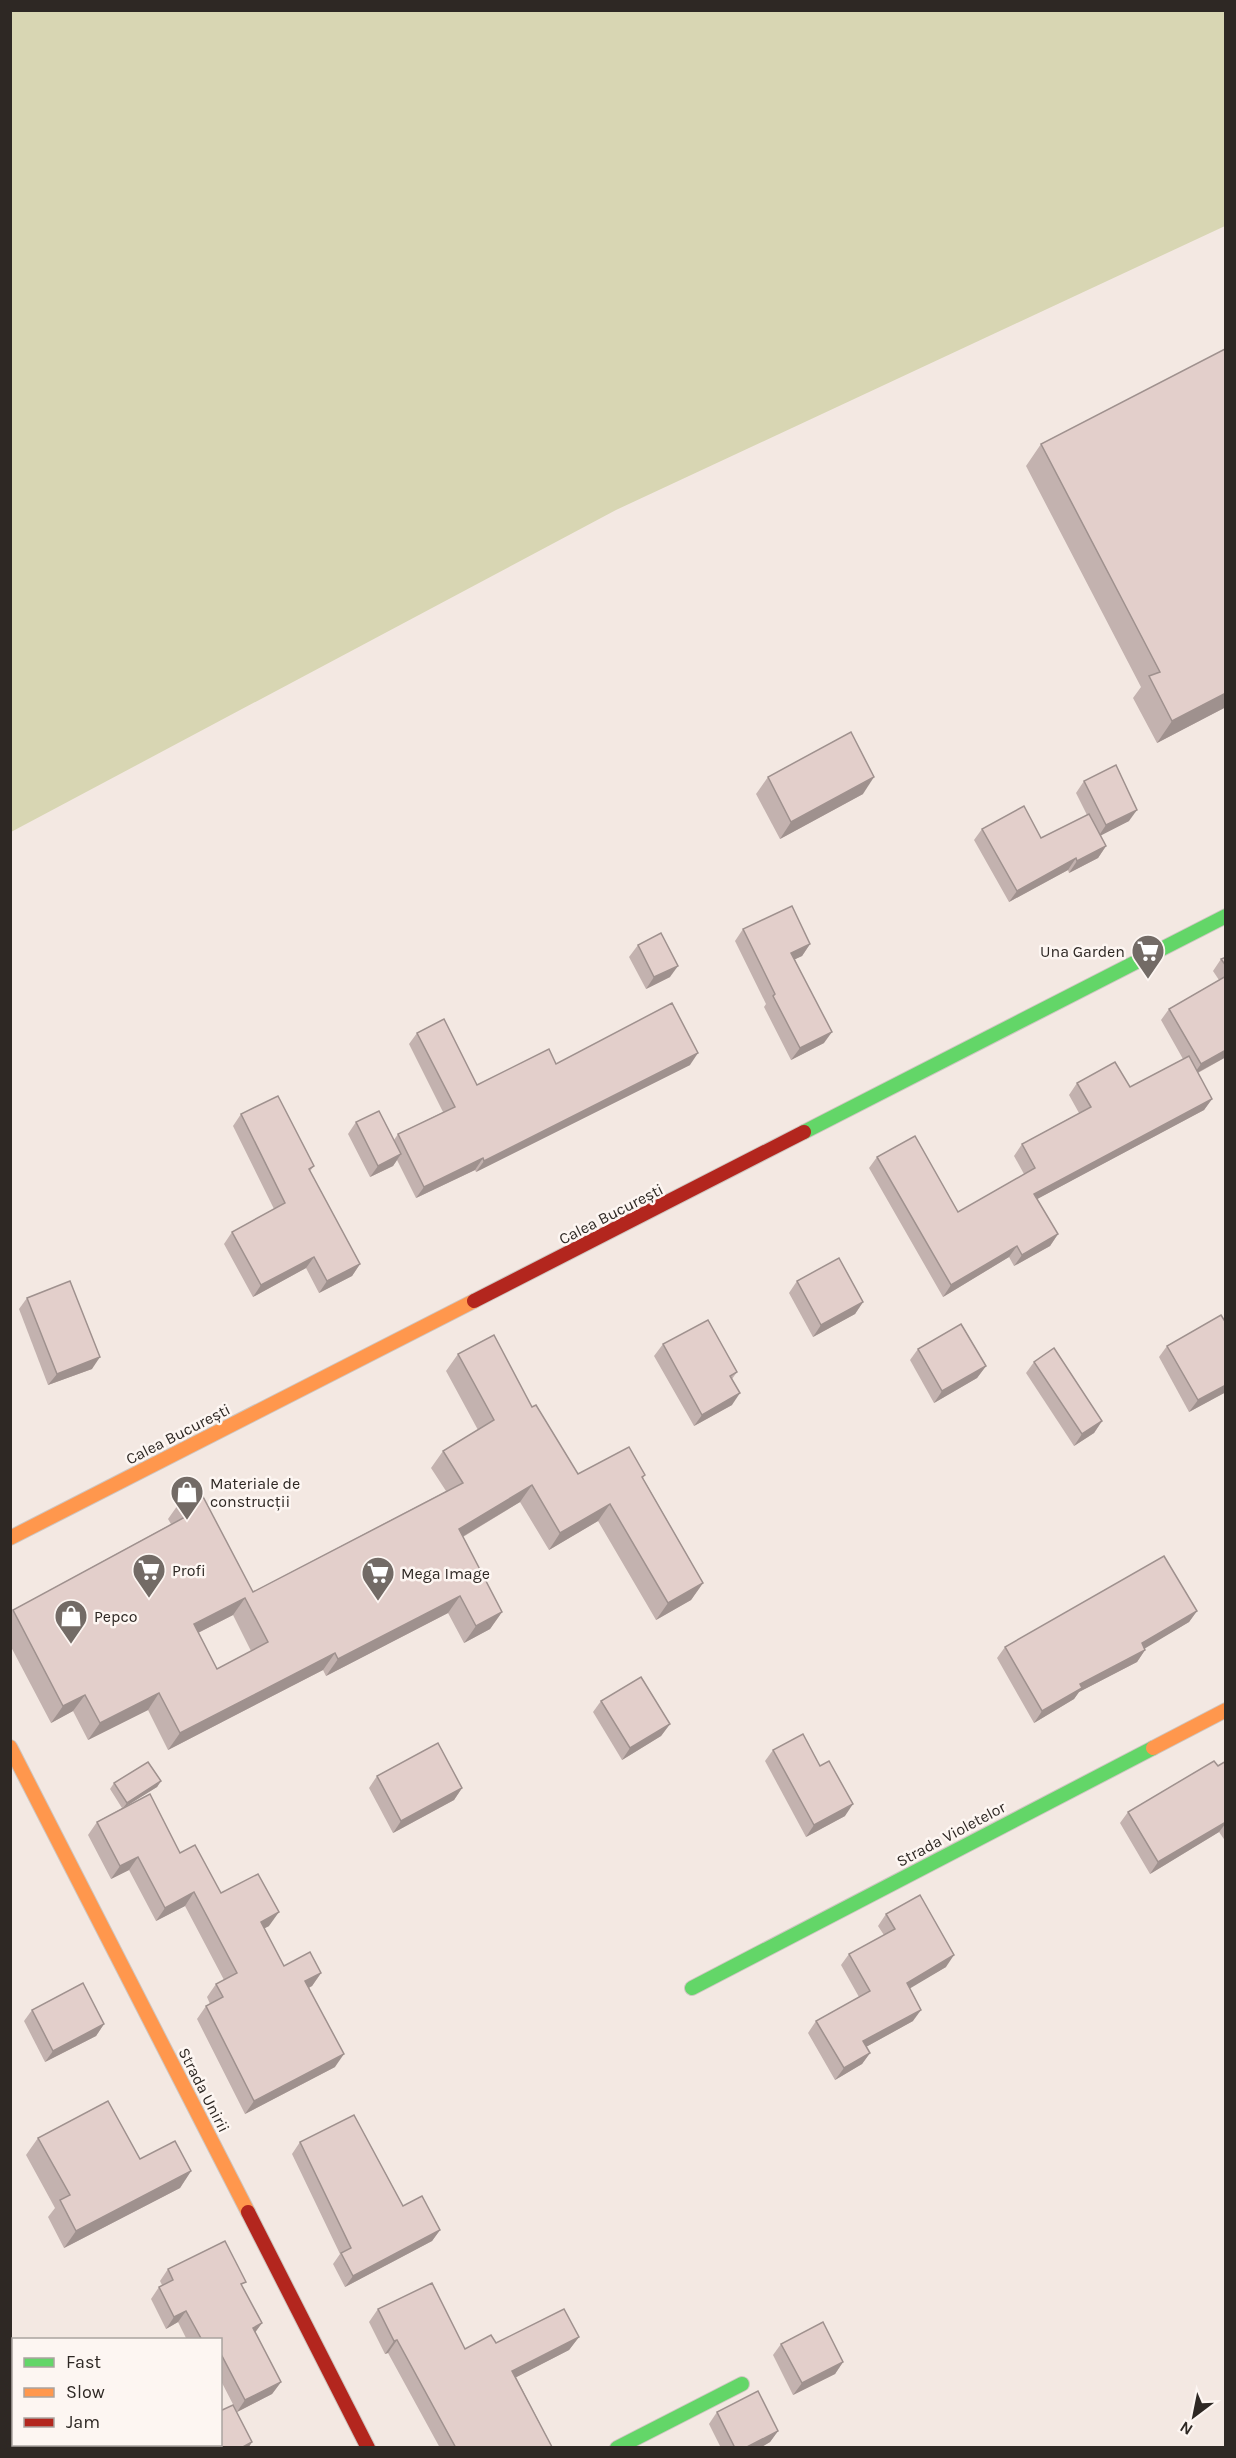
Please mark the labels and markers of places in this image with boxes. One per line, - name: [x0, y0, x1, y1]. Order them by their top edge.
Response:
- supermarket icon: Una Garden: [1130, 933, 1166, 980]
- place label: Una Garden: [1040, 942, 1125, 961]
- shop icon: Materiale de construcții: [169, 1474, 205, 1521]
- place label: Materiale de construcții: [210, 1474, 300, 1511]
- supermarket icon: Profi: [131, 1552, 167, 1599]
- supermarket icon: Mega Image: [360, 1555, 396, 1602]
- place label: Profi: [172, 1561, 206, 1580]
- place label: Mega Image: [401, 1564, 490, 1583]
- shop icon: Pepco: [53, 1598, 89, 1645]
- place label: Pepco: [94, 1607, 137, 1626]

